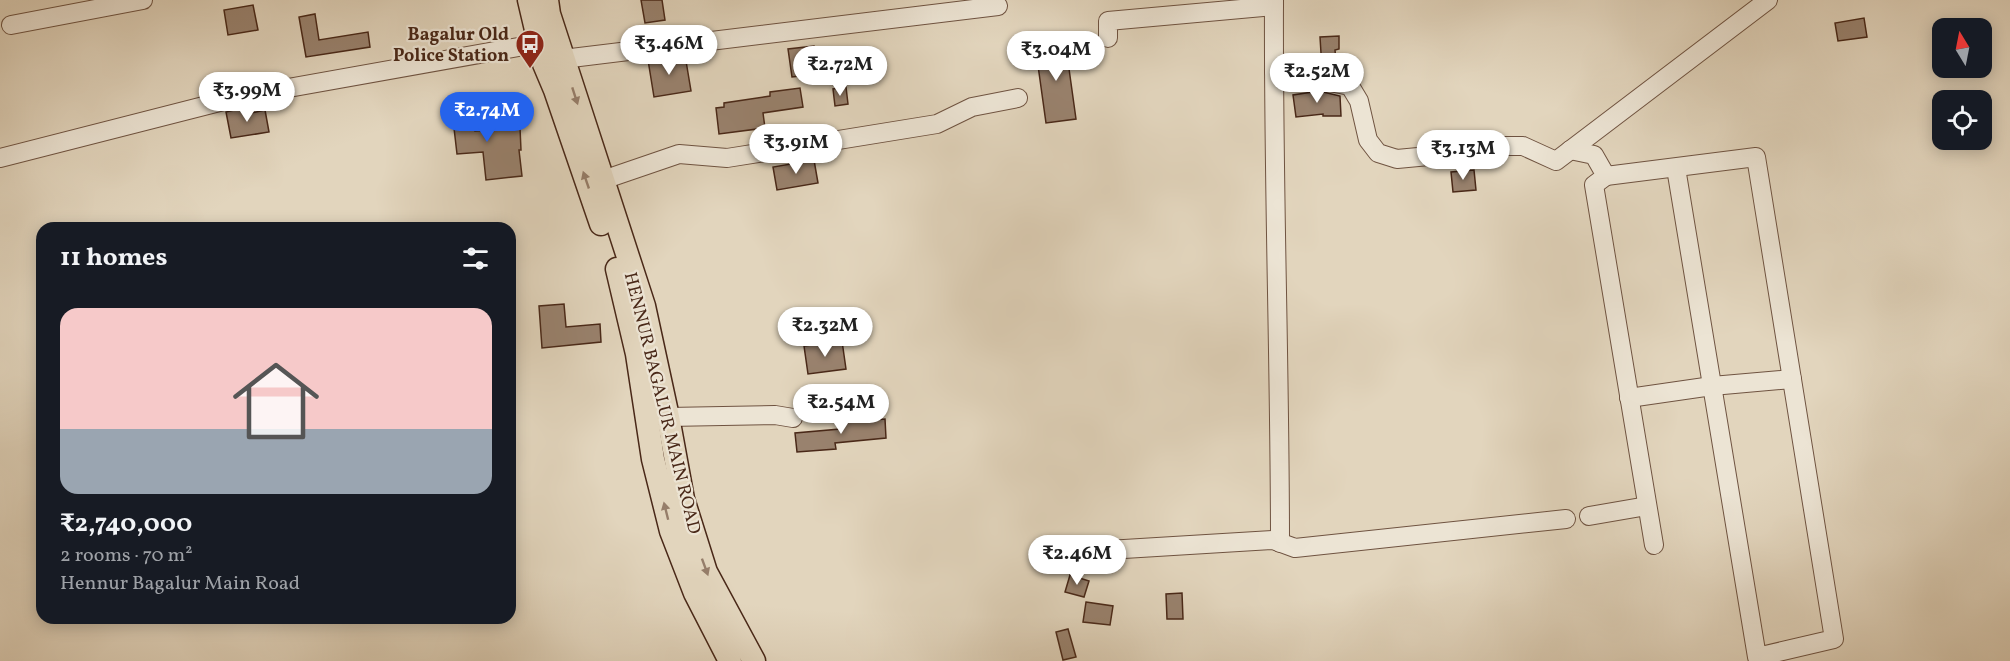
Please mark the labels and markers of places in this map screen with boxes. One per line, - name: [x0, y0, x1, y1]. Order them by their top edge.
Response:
- place label: Bagalur Old Police Station: [393, 23, 509, 69]
- pin: ₹3.46M: [620, 25, 718, 76]
- bus stop icon: Bagalur Old Police Station: [514, 28, 546, 70]
- pin: ₹3.04M: [1007, 31, 1105, 82]
- pin: ₹2.72M: [791, 46, 889, 97]
- pin: ₹2.52M: [1268, 53, 1366, 104]
- pin: ₹3.99M: [198, 72, 296, 123]
- pin: ₹2.74M: [438, 92, 536, 143]
- pin: ₹3.91M: [747, 124, 845, 175]
- pin: ₹3.13M: [1414, 130, 1512, 181]
- pin: ₹2.32M: [776, 307, 874, 358]
- pin: ₹2.54M: [792, 384, 890, 435]
- pin: ₹2.46M: [1028, 535, 1126, 586]

